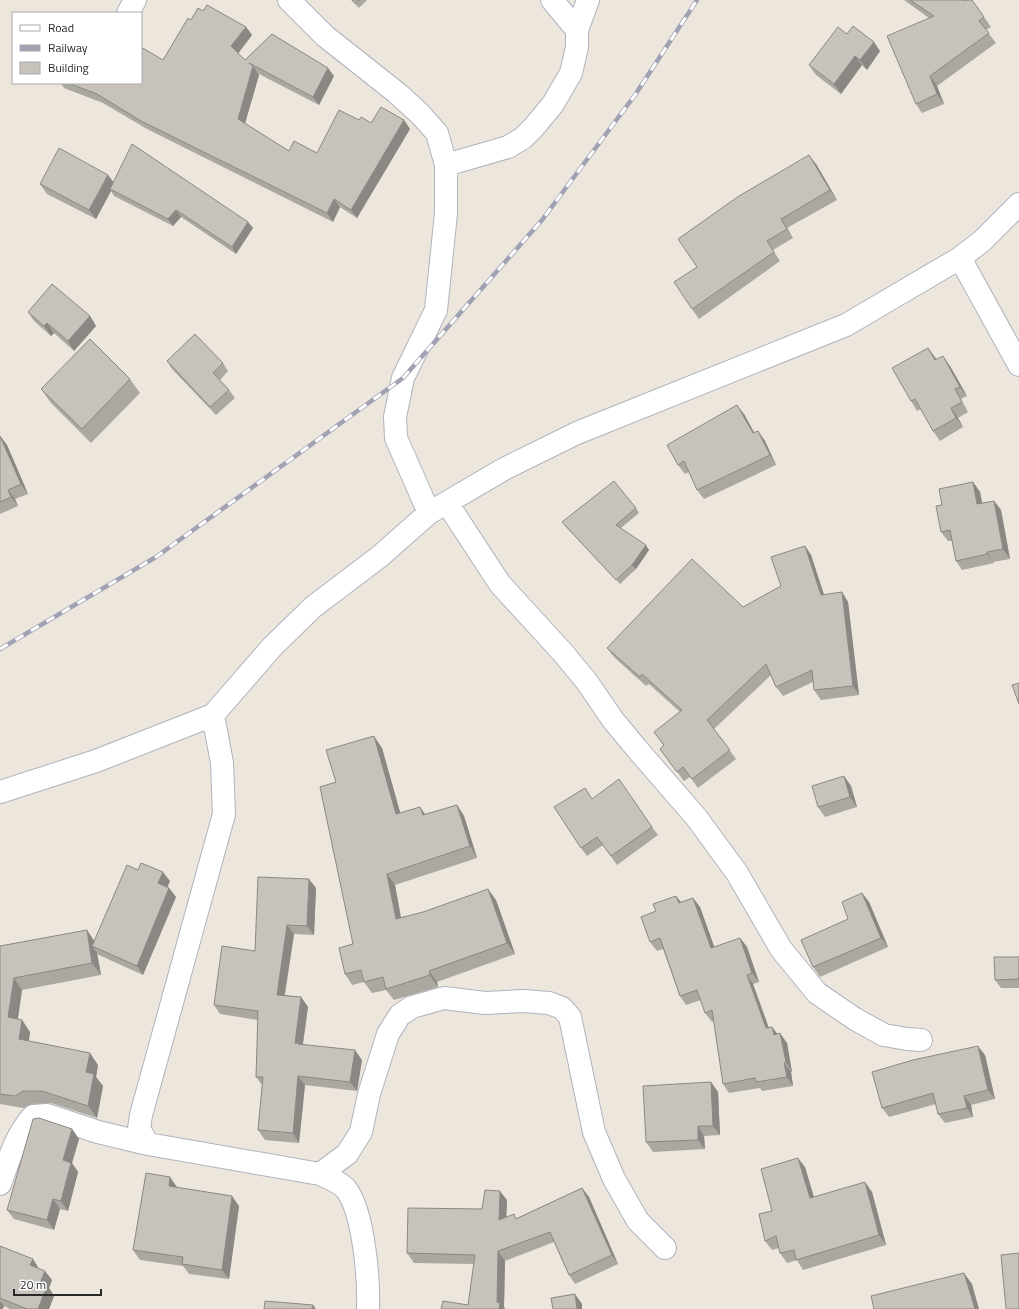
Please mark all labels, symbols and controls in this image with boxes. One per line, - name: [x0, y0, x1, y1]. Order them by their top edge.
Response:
- legend: [12, 12, 142, 84]
- text: Road: [48, 18, 74, 37]
- text: Railway: [48, 38, 88, 57]
- text: Building: [48, 58, 89, 77]
- scale bar: [14, 1271, 101, 1297]
- text: 20 m: [20, 1275, 46, 1294]

